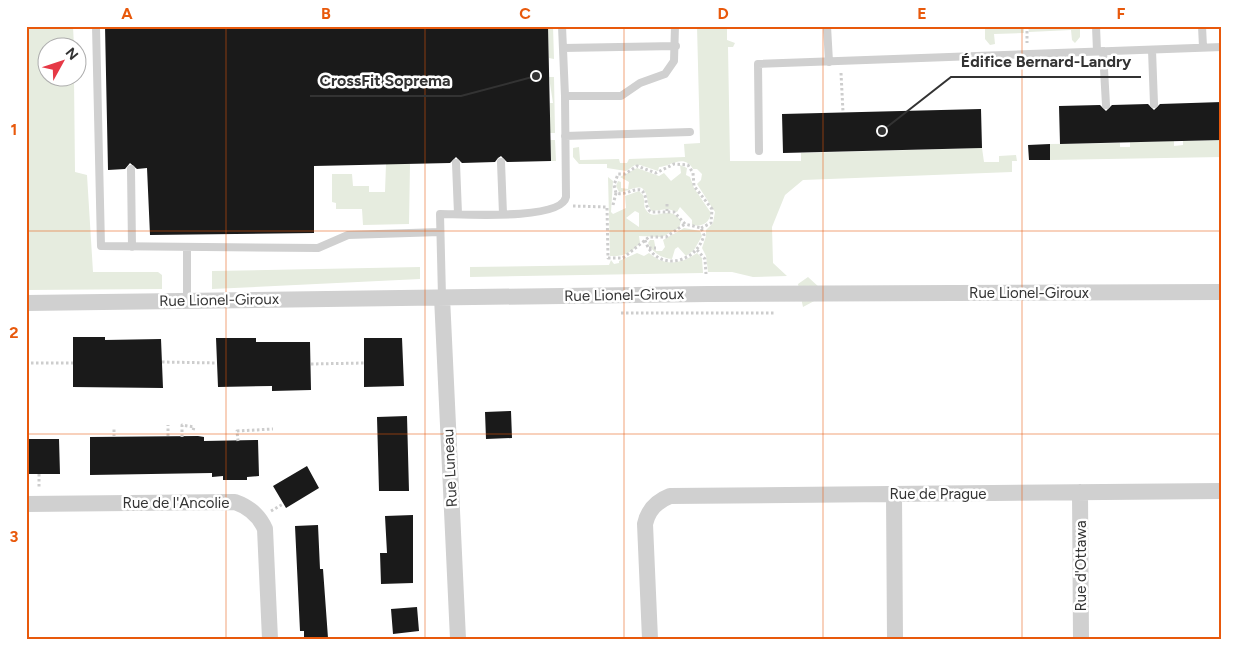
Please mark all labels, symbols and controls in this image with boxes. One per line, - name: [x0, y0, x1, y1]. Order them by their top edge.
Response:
- text: A: [121, 4, 133, 23]
- text: B: [321, 4, 331, 23]
- text: C: [519, 4, 531, 23]
- text: D: [717, 4, 729, 23]
- text: E: [917, 4, 927, 23]
- text: F: [1117, 4, 1126, 23]
- north arrow: [38, 38, 88, 88]
- text: N: [62, 44, 82, 64]
- callout: Édifice Bernard-Landry: [951, 46, 1141, 77]
- text: Édifice Bernard-Landry: [961, 52, 1132, 71]
- callout: CrossFit Soprema: [310, 65, 461, 96]
- text: CrossFit Soprema: [319, 71, 451, 90]
- text: 1: [11, 120, 17, 139]
- street label: Rue Lionel-Giroux: [969, 284, 1089, 302]
- street label: Rue Lionel-Giroux: [564, 285, 684, 305]
- street label: Rue Lionel-Giroux: [159, 290, 279, 310]
- text: 2: [9, 323, 19, 342]
- street label: Rue Luneau: [439, 428, 461, 508]
- street label: Rue de Prague: [889, 485, 987, 503]
- street label: Rue de l'Ancolie: [123, 494, 229, 512]
- street label: Rue d'Ottawa: [1072, 520, 1090, 612]
- text: 3: [10, 527, 19, 546]

